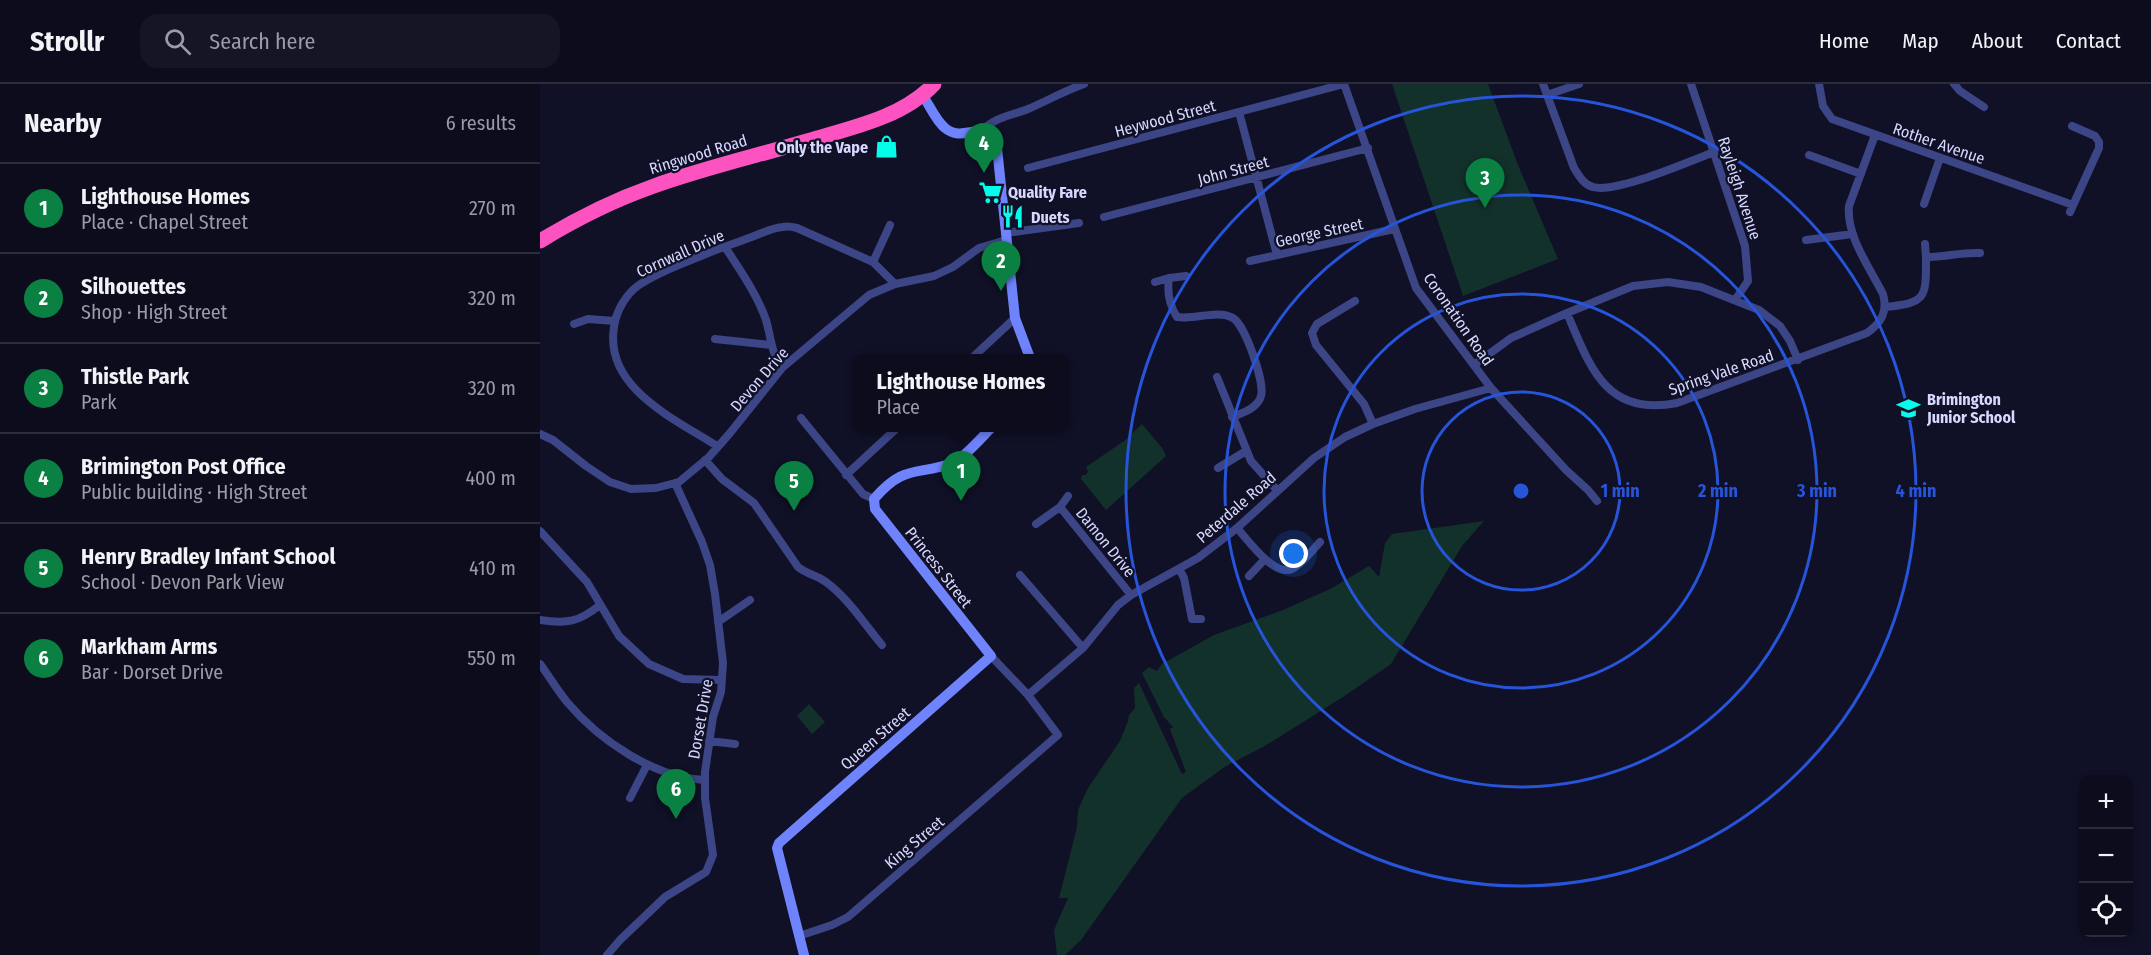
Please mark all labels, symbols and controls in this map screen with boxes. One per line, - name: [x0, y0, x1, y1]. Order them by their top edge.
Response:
- search box: [140, 14, 560, 68]
- text: Strollr: [30, 25, 104, 58]
- icon: search: [161, 25, 194, 58]
- text: Search here: [209, 28, 315, 55]
- text: Home: [1819, 28, 1869, 54]
- text: Map: [1902, 28, 1939, 54]
- text: About: [1972, 28, 2023, 54]
- text: Contact: [2056, 28, 2121, 54]
- street label: Heywood Street: [1113, 96, 1218, 141]
- text: Nearby: [24, 108, 101, 139]
- text: 6 results: [446, 111, 516, 135]
- street label: Rother Avenue: [1890, 119, 1987, 168]
- pin: 4: [964, 124, 1004, 173]
- street label: Ringwood Road: [647, 131, 749, 178]
- shop icon: Only the Vape: [873, 134, 899, 160]
- street label: Rayleigh Avenue: [1714, 134, 1765, 242]
- place label: Only the Vape: [776, 138, 868, 157]
- street label: John Street: [1196, 152, 1271, 189]
- pin: 3: [1466, 158, 1504, 208]
- supermarket icon: Quality Fare: [977, 179, 1003, 205]
- text: Lighthouse Homes: [81, 183, 250, 210]
- place label: Quality Fare: [1008, 183, 1087, 202]
- text: 1: [39, 196, 48, 220]
- text: 270 m: [469, 196, 516, 220]
- restaurant icon: Duets: [1000, 204, 1026, 230]
- place label: Duets: [1031, 208, 1070, 227]
- text: Place · Chapel Street: [81, 210, 248, 234]
- street label: George Street: [1274, 214, 1365, 251]
- street label: Cornwall Drive: [633, 226, 727, 281]
- pin: 2: [982, 242, 1020, 291]
- street label: Coronation Road: [1420, 269, 1498, 369]
- text: Silhouettes: [81, 273, 186, 300]
- text: 2: [39, 286, 48, 310]
- text: 320 m: [468, 286, 516, 310]
- text: Shop · High Street: [81, 300, 227, 324]
- street label: Devon Drive: [726, 343, 792, 415]
- street label: Spring Vale Road: [1666, 346, 1776, 399]
- popup: [853, 354, 1069, 432]
- text: Thistle Park: [81, 363, 189, 390]
- text: Lighthouse Homes: [877, 368, 1045, 395]
- text: 3: [39, 376, 48, 400]
- text: 320 m: [468, 376, 516, 400]
- text: Park: [81, 390, 117, 414]
- place label: Brimington Junior School: [1926, 390, 2016, 427]
- text: Place: [877, 395, 920, 419]
- school or university icon: Brimington Junior School: [1896, 395, 1922, 421]
- pin: 1: [942, 452, 980, 501]
- text: Brimington Post Office: [81, 453, 286, 480]
- pin: 5: [774, 462, 814, 511]
- text: 4: [38, 466, 49, 490]
- text: 400 m: [465, 466, 516, 490]
- street label: Peterdale Road: [1193, 468, 1280, 547]
- text: Public building · High Street: [81, 480, 307, 504]
- text: 1 min: [1600, 480, 1640, 502]
- text: 2 min: [1697, 480, 1738, 502]
- text: 3 min: [1796, 480, 1837, 502]
- text: 4 min: [1896, 480, 1936, 502]
- centre of rings: [1511, 481, 1531, 501]
- street label: Damon Drive: [1072, 504, 1139, 581]
- street label: Princess Street: [901, 523, 976, 612]
- your location: [1279, 539, 1308, 568]
- text: Henry Bradley Infant School: [81, 543, 336, 570]
- text: 5: [39, 556, 48, 580]
- text: 410 m: [469, 556, 516, 580]
- text: School · Devon Park View: [81, 570, 284, 594]
- text: Markham Arms: [81, 633, 217, 660]
- text: 6: [38, 646, 49, 670]
- text: 550 m: [467, 646, 516, 670]
- text: Bar · Dorset Drive: [81, 660, 223, 684]
- street label: Dorset Drive: [684, 678, 717, 760]
- street label: Queen Street: [837, 703, 915, 774]
- pin: 6: [656, 770, 696, 819]
- map controls: [2079, 775, 2133, 937]
- button: +: [2079, 775, 2133, 829]
- street label: King Street: [881, 812, 948, 873]
- button: −: [2079, 829, 2133, 883]
- button: locate: [2079, 883, 2133, 937]

